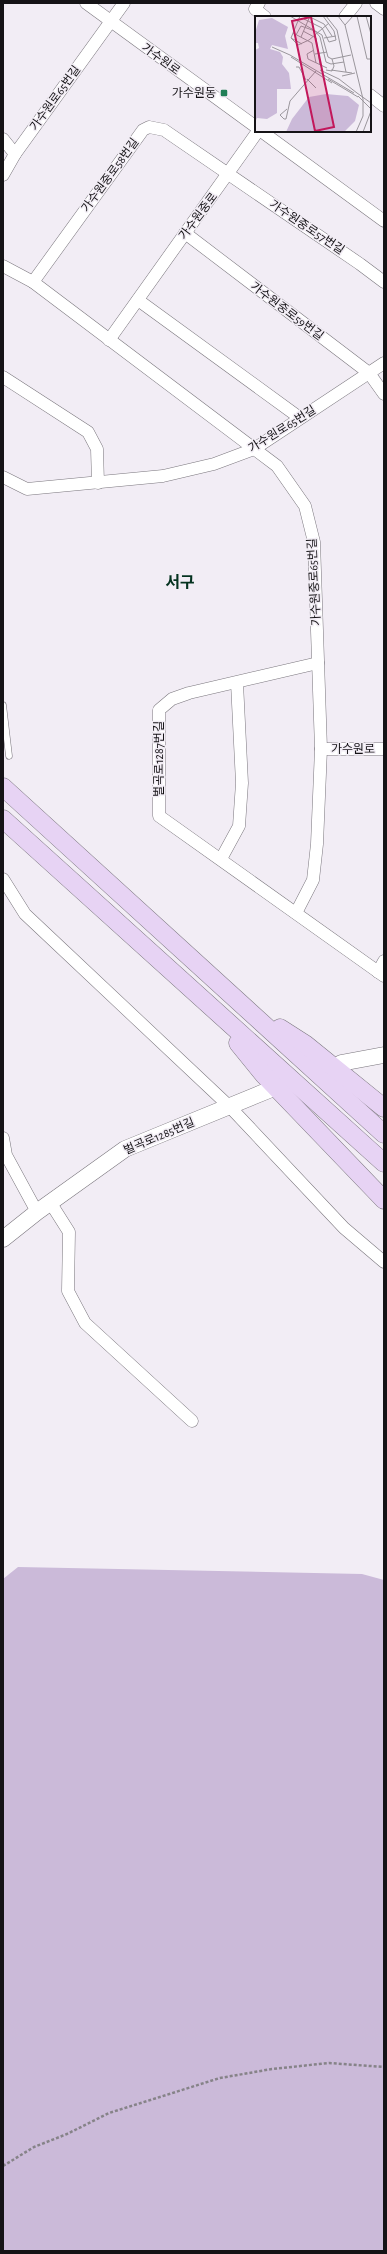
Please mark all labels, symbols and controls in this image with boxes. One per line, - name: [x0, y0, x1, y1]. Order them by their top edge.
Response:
- inset map: [255, 16, 371, 132]
- street label: 가수원로: [140, 41, 182, 77]
- street label: 가수원로65번길: [28, 63, 82, 133]
- place label: 가수원동: [172, 87, 216, 99]
- marker: 가수원동: [219, 88, 229, 98]
- street label: 가수원중로58번길: [79, 136, 141, 214]
- street label: 가수원중로: [177, 190, 219, 242]
- street label: 가수원중로57번길: [267, 198, 347, 256]
- street label: 가수원중로59번길: [248, 280, 326, 342]
- street label: 가수원로65번길: [246, 404, 318, 454]
- street label: 가수원중로65번길: [306, 538, 322, 626]
- district label: 서구: [165, 574, 195, 591]
- street label: 벌곡로1287번길: [153, 721, 165, 797]
- street label: 가수원로: [331, 743, 375, 755]
- street label: 벌곡로1285번길: [122, 1116, 196, 1156]

